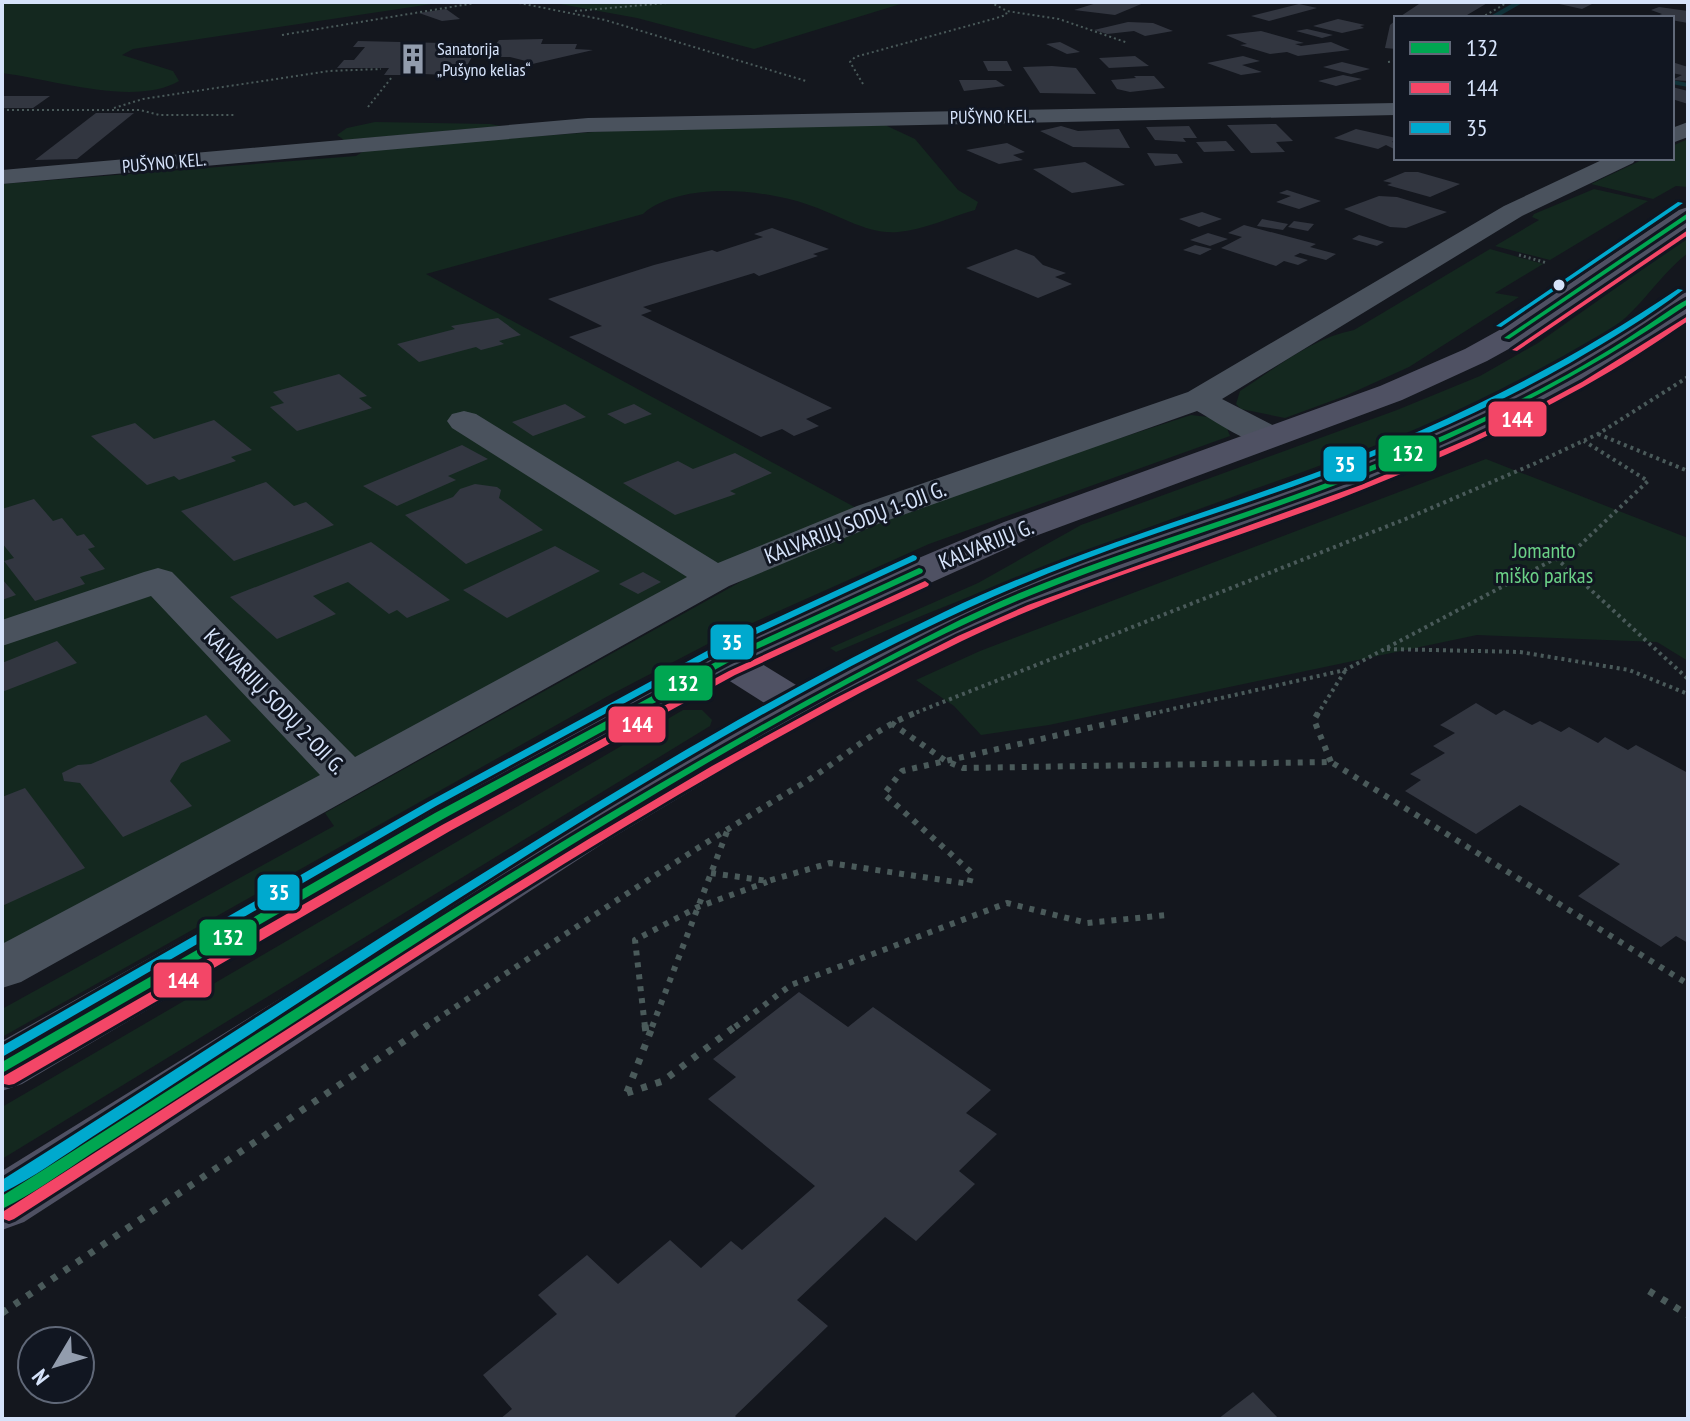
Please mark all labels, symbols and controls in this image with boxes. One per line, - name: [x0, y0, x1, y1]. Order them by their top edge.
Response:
- legend: [1394, 16, 1674, 160]
- text: 132: [1466, 32, 1498, 63]
- place label: Sanatorija „Pušyno kelias“: [437, 37, 531, 81]
- building icon: Sanatorija „Pušyno kelias“: [396, 42, 430, 76]
- text: 144: [1466, 72, 1499, 103]
- street label: PUŠYNO KEL.: [950, 104, 1034, 129]
- text: 35: [1466, 112, 1488, 143]
- street label: PUŠYNO KEL.: [121, 147, 207, 178]
- unlabelled marker: [1551, 277, 1567, 293]
- line badge: 144: [1487, 400, 1548, 438]
- text: 144: [1501, 405, 1533, 433]
- line badge: 132: [1377, 434, 1438, 473]
- text: 132: [1392, 439, 1424, 467]
- line badge: 35: [1322, 445, 1368, 483]
- text: 35: [1334, 450, 1356, 478]
- street label: KALVARIJŲ SODŲ 1-OJI G.: [760, 474, 950, 569]
- street label: KALVARIJŲ G.: [935, 512, 1037, 576]
- park label: Jomanto miško parkas: [1495, 536, 1593, 589]
- street label: KALVARIJŲ SODŲ 2-OJI G.: [198, 622, 352, 780]
- line badge: 35: [709, 623, 755, 661]
- text: 35: [721, 628, 743, 656]
- line badge: 132: [653, 664, 714, 702]
- text: 132: [667, 669, 699, 697]
- line badge: 144: [607, 705, 667, 744]
- text: 144: [621, 710, 653, 738]
- line badge: 35: [256, 873, 301, 912]
- text: 35: [268, 878, 290, 906]
- line badge: 132: [198, 918, 258, 957]
- text: 132: [212, 923, 244, 951]
- line badge: 144: [152, 961, 213, 999]
- text: 144: [167, 966, 199, 994]
- north arrow: [16, 1325, 96, 1405]
- text: N: [26, 1364, 55, 1391]

